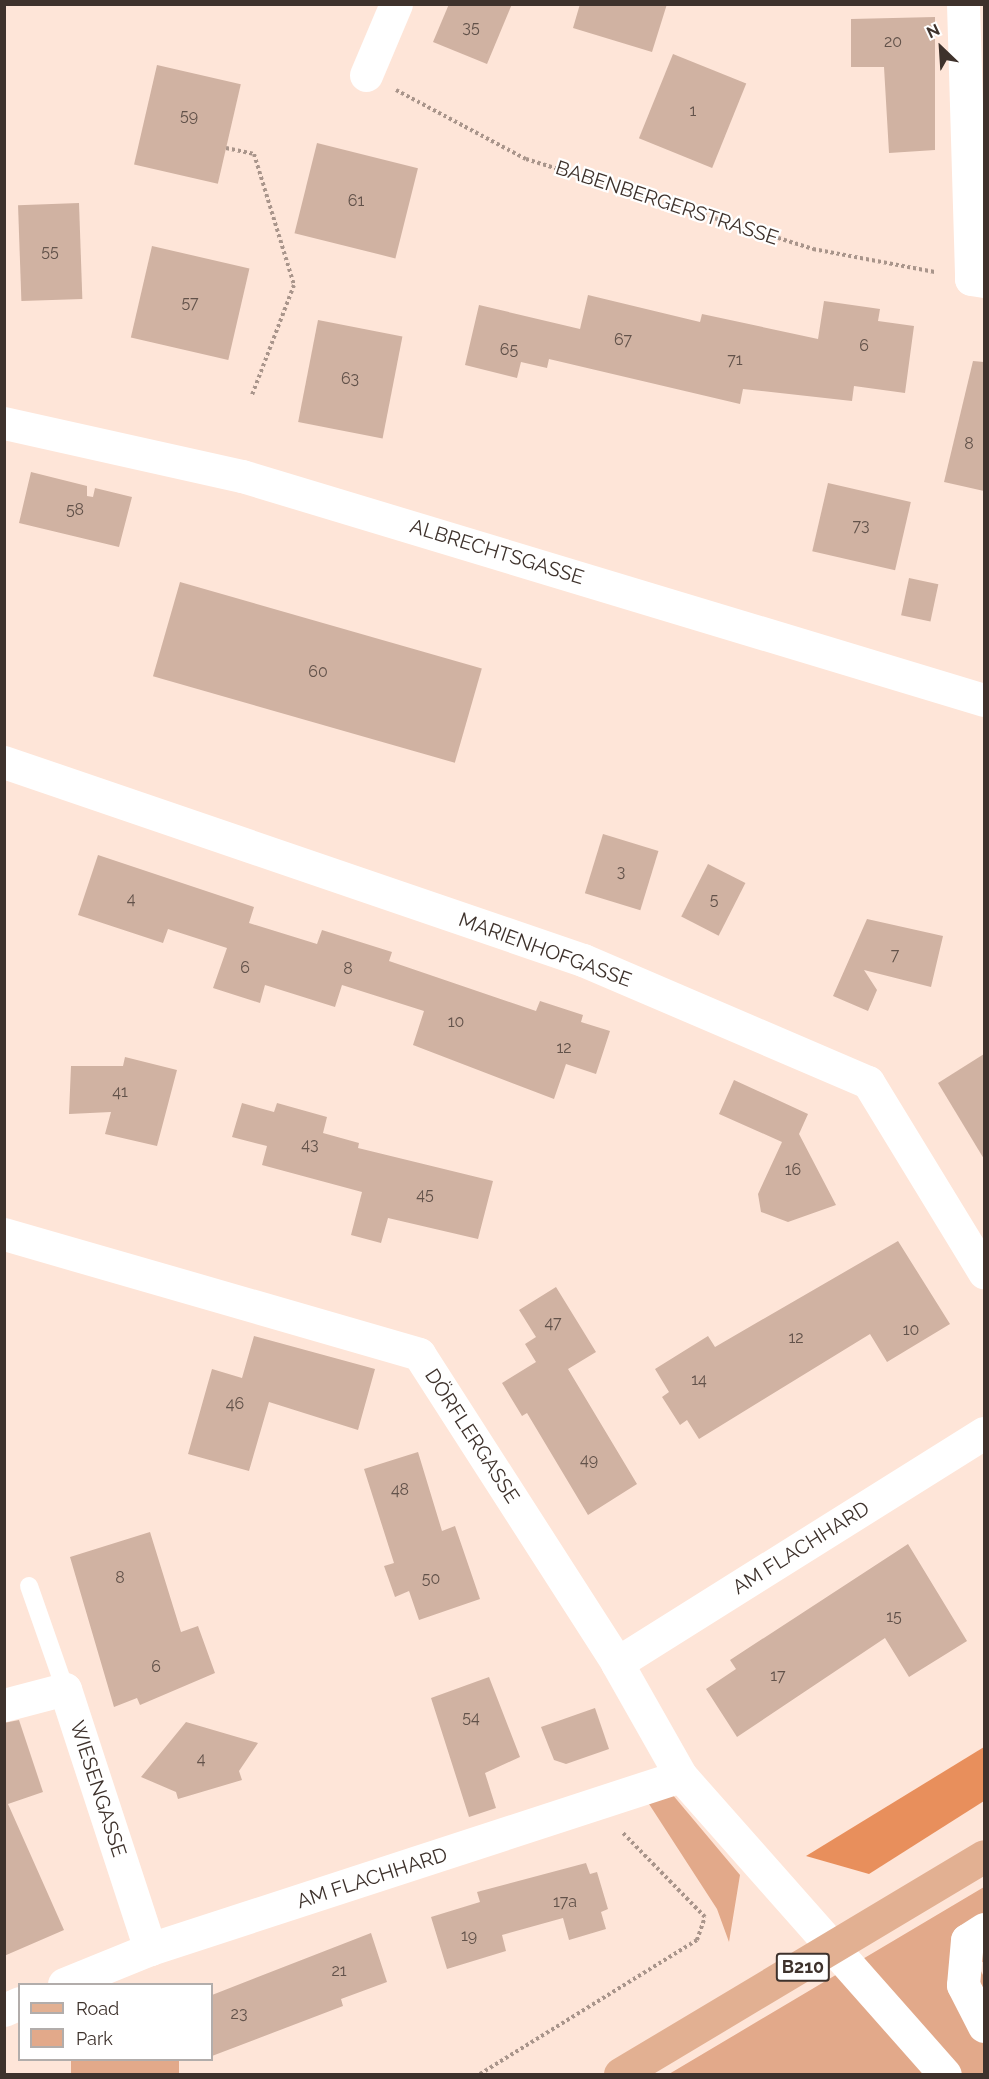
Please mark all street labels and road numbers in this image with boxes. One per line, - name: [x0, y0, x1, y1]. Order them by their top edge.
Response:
- street label: BABENBERGERSTRASSE: [553, 156, 781, 250]
- street label: ALBRECHTSGASSE: [407, 514, 587, 590]
- street label: MARIENHOFGASSE: [455, 908, 635, 992]
- street label: DÖRFLERGASSE: [420, 1364, 524, 1508]
- street label: AM FLACHHARD: [728, 1496, 874, 1600]
- street label: WIESENGASSE: [65, 1718, 131, 1860]
- street label: AM FLACHHARD: [294, 1842, 450, 1914]
- road number: B210: [774, 1952, 832, 1982]

